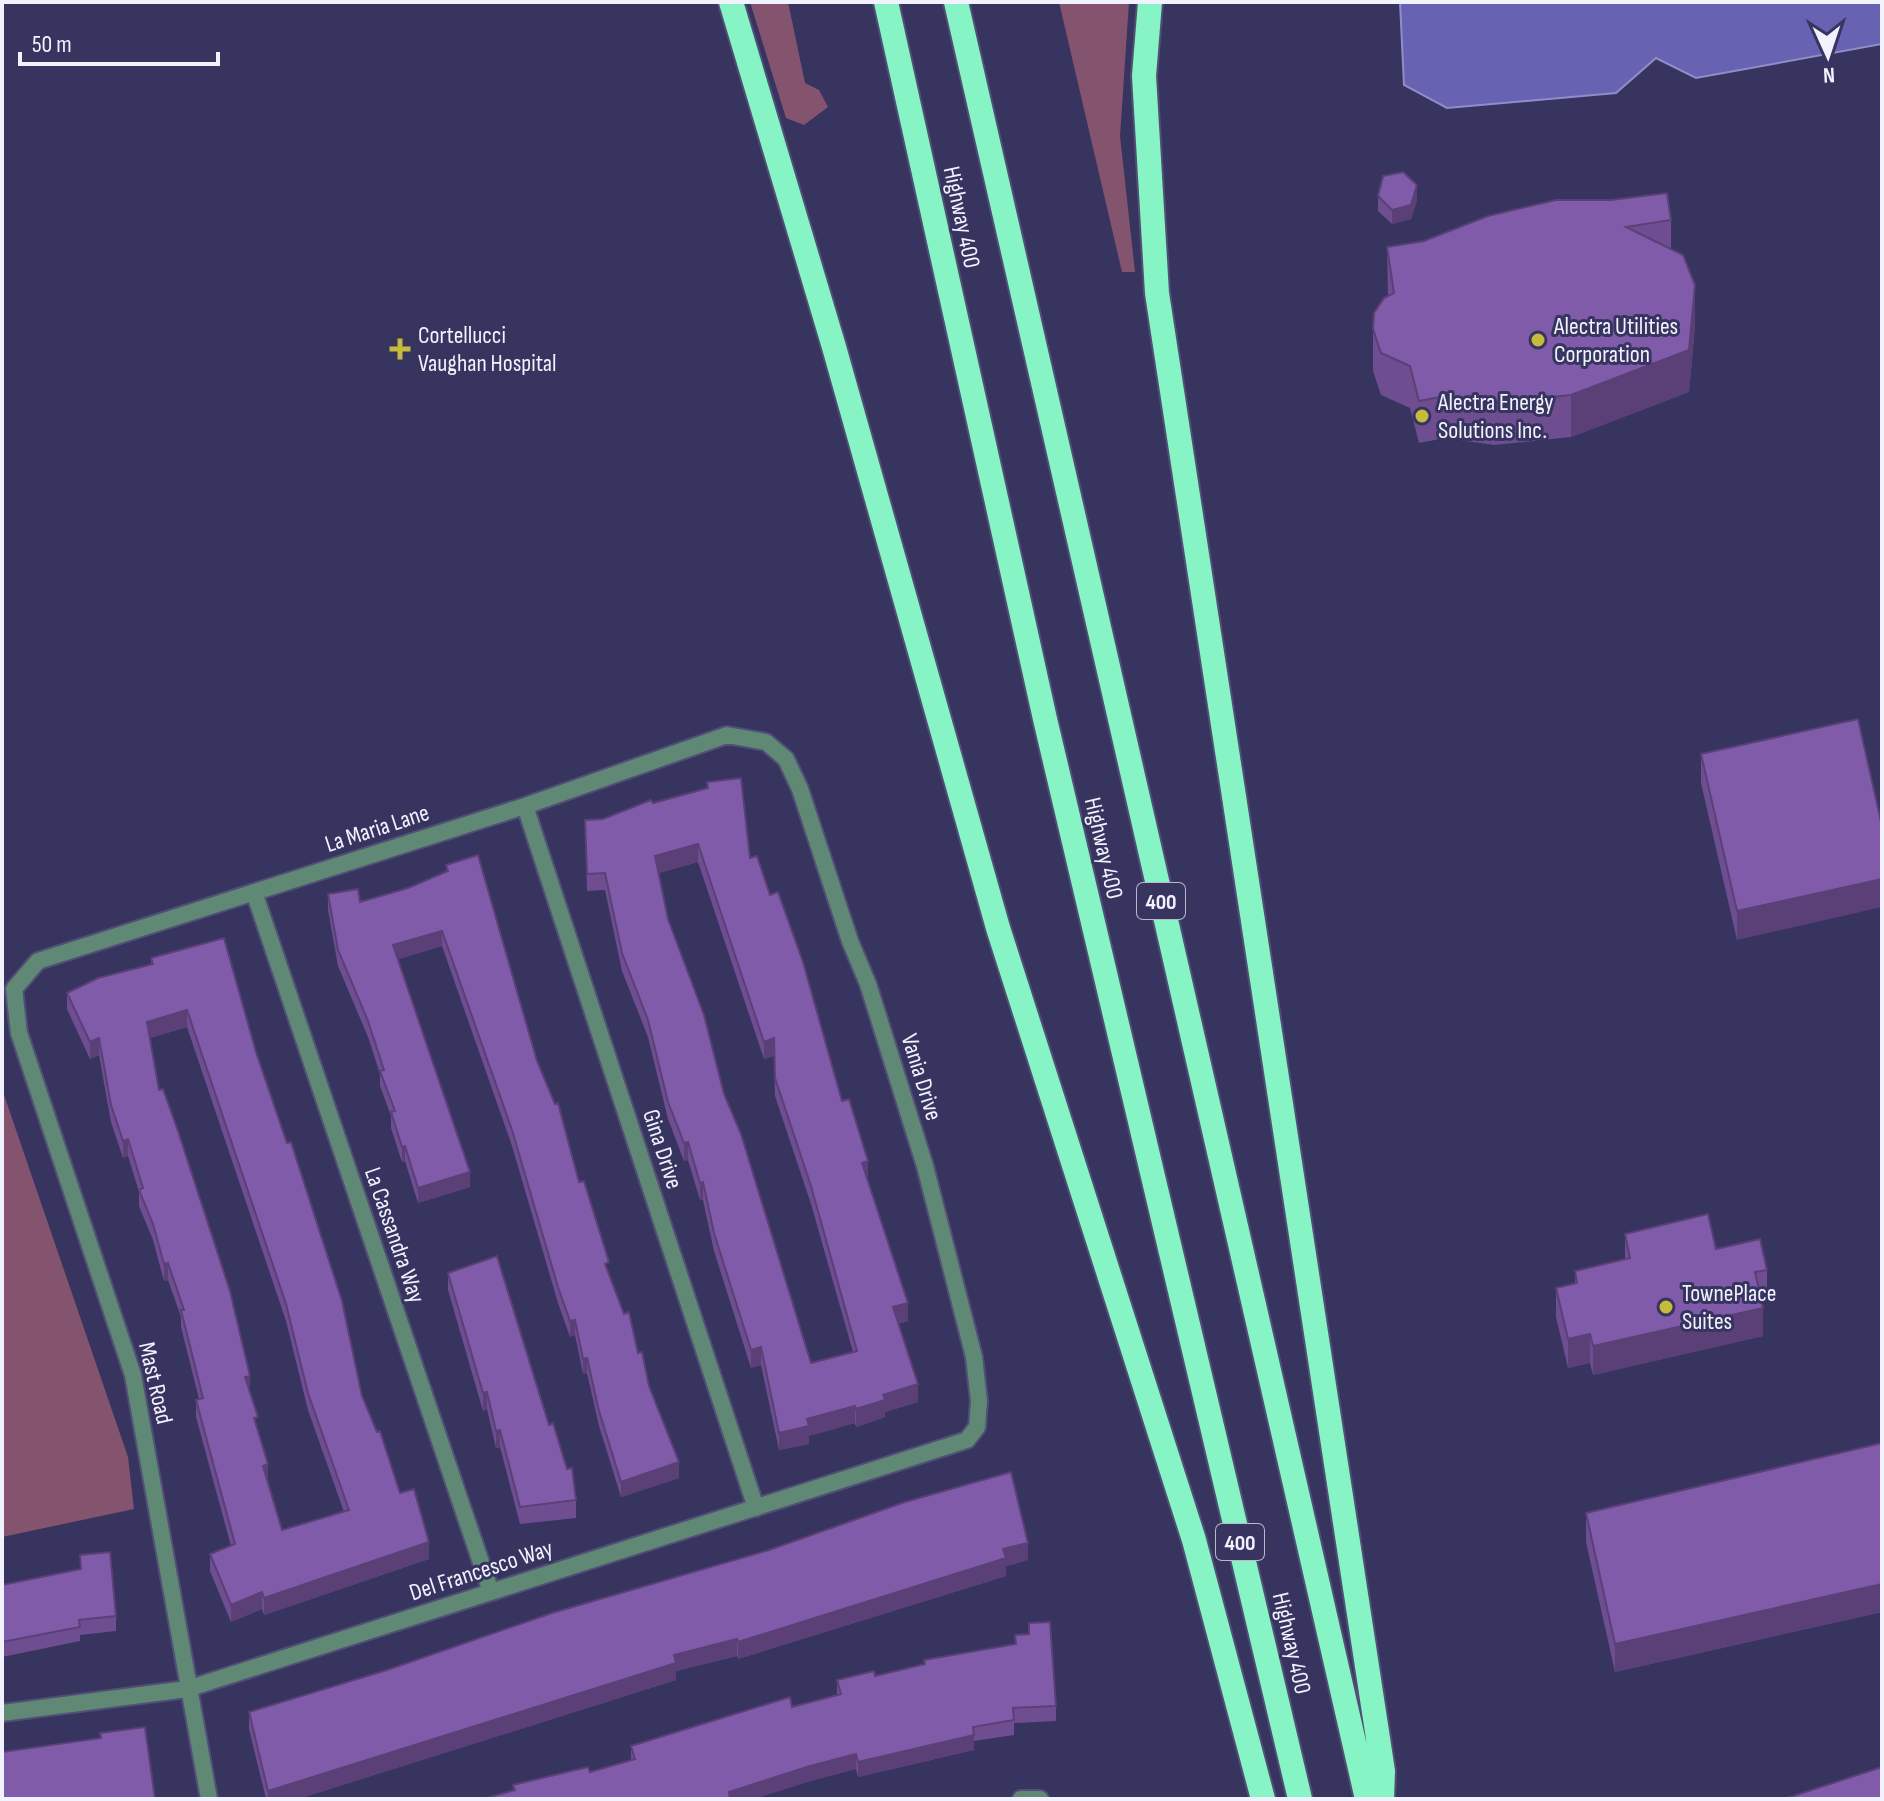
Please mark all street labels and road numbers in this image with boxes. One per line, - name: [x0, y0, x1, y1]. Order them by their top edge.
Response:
- street label: Highway 400: [937, 164, 986, 271]
- street label: Highway 400: [1078, 795, 1129, 902]
- street label: La Maria Lane: [321, 798, 433, 859]
- road number: 400: [1137, 883, 1185, 919]
- street label: Vania Drive: [895, 1030, 948, 1124]
- street label: Gina Drive: [636, 1106, 689, 1193]
- street label: La Cassandra Way: [358, 1163, 431, 1307]
- street label: Mast Road: [132, 1339, 179, 1427]
- road number: 400: [1216, 1524, 1264, 1560]
- street label: Del Francesco Way: [406, 1534, 557, 1607]
- street label: Highway 400: [1266, 1590, 1317, 1697]

